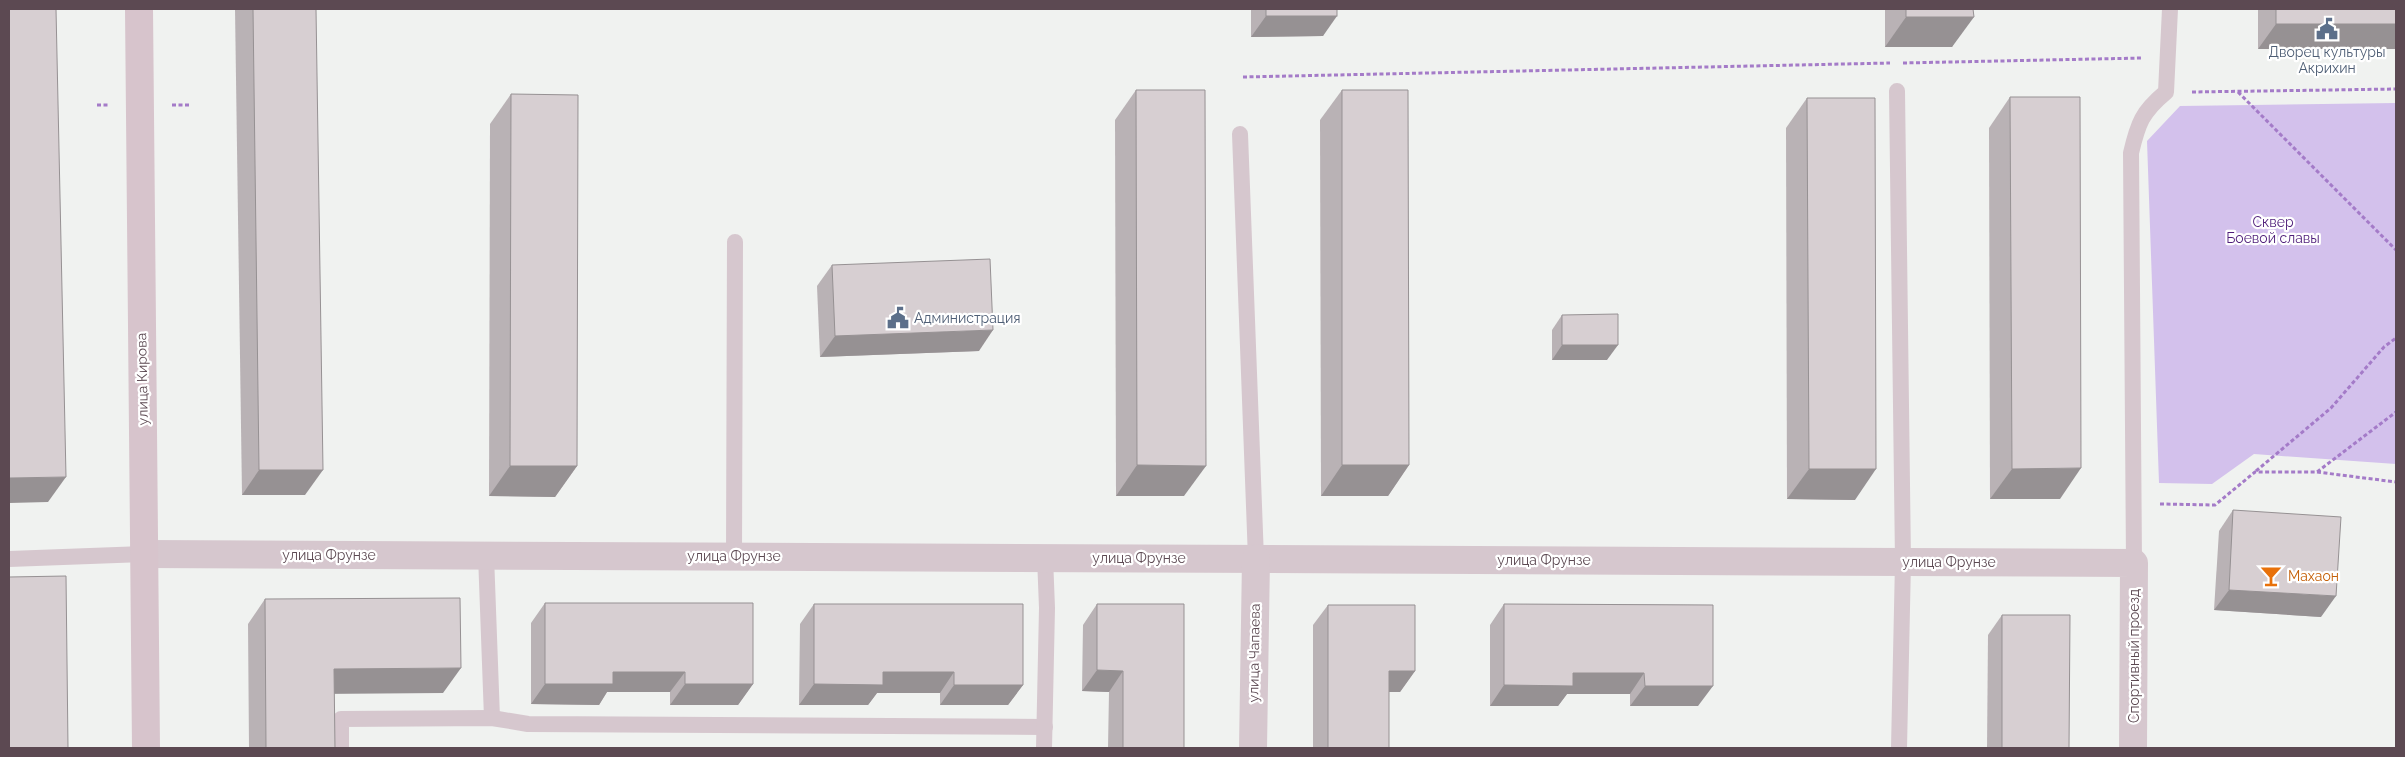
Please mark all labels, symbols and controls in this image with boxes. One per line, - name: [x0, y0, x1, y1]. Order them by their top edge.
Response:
- public building icon: Дворец культуры Акрихин: [2314, 16, 2340, 42]
- place label: Дворец культуры Акрихин: [2269, 44, 2385, 76]
- park label: Сквер Боевой славы: [2226, 214, 2320, 246]
- public building icon: Администрация: [885, 305, 911, 331]
- place label: Администрация: [914, 310, 1021, 326]
- street label: улица Кирова: [133, 333, 151, 425]
- street label: улица Фрунзе: [282, 547, 376, 563]
- street label: улица Фрунзе: [687, 548, 781, 564]
- street label: улица Фрунзе: [1092, 550, 1186, 566]
- street label: улица Фрунзе: [1497, 552, 1591, 568]
- street label: улица Фрунзе: [1902, 554, 1996, 570]
- bar icon: Махаон: [2258, 563, 2284, 589]
- place label: Махаон: [2288, 568, 2339, 584]
- street label: Спортивный проезд: [2126, 589, 2142, 723]
- street label: улица Чапаева: [1245, 603, 1263, 703]

